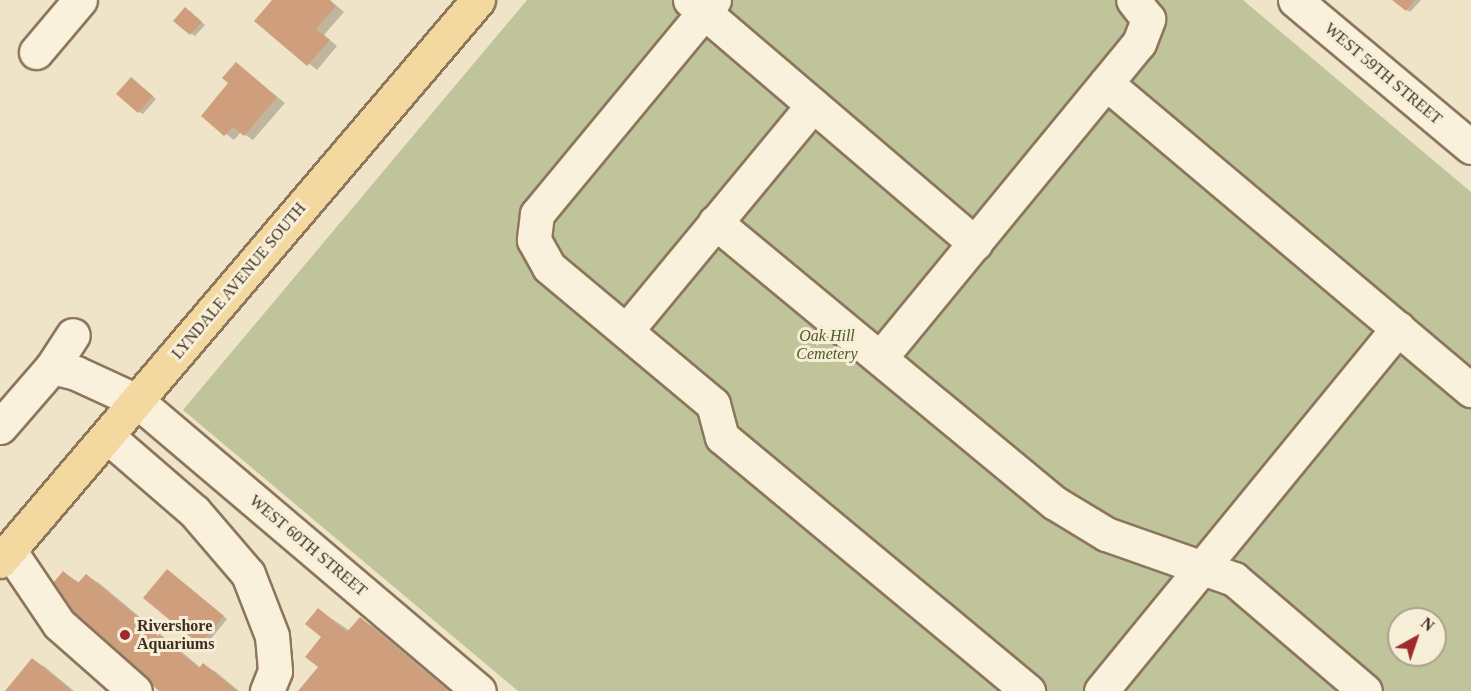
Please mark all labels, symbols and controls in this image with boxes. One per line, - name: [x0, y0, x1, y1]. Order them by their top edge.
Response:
- street label: WEST 59TH STREET: [1320, 19, 1446, 129]
- street label: LYNDALE AVENUE SOUTH: [168, 199, 310, 363]
- park label: Oak Hill Cemetery: [796, 326, 858, 364]
- street label: WEST 60TH STREET: [245, 491, 371, 601]
- north arrow: [1387, 607, 1447, 667]
- text: N: [1418, 614, 1437, 635]
- place label: Rivershore Aquariums: [137, 616, 214, 654]
- marker: Rivershore Aquariums: [118, 628, 132, 642]

